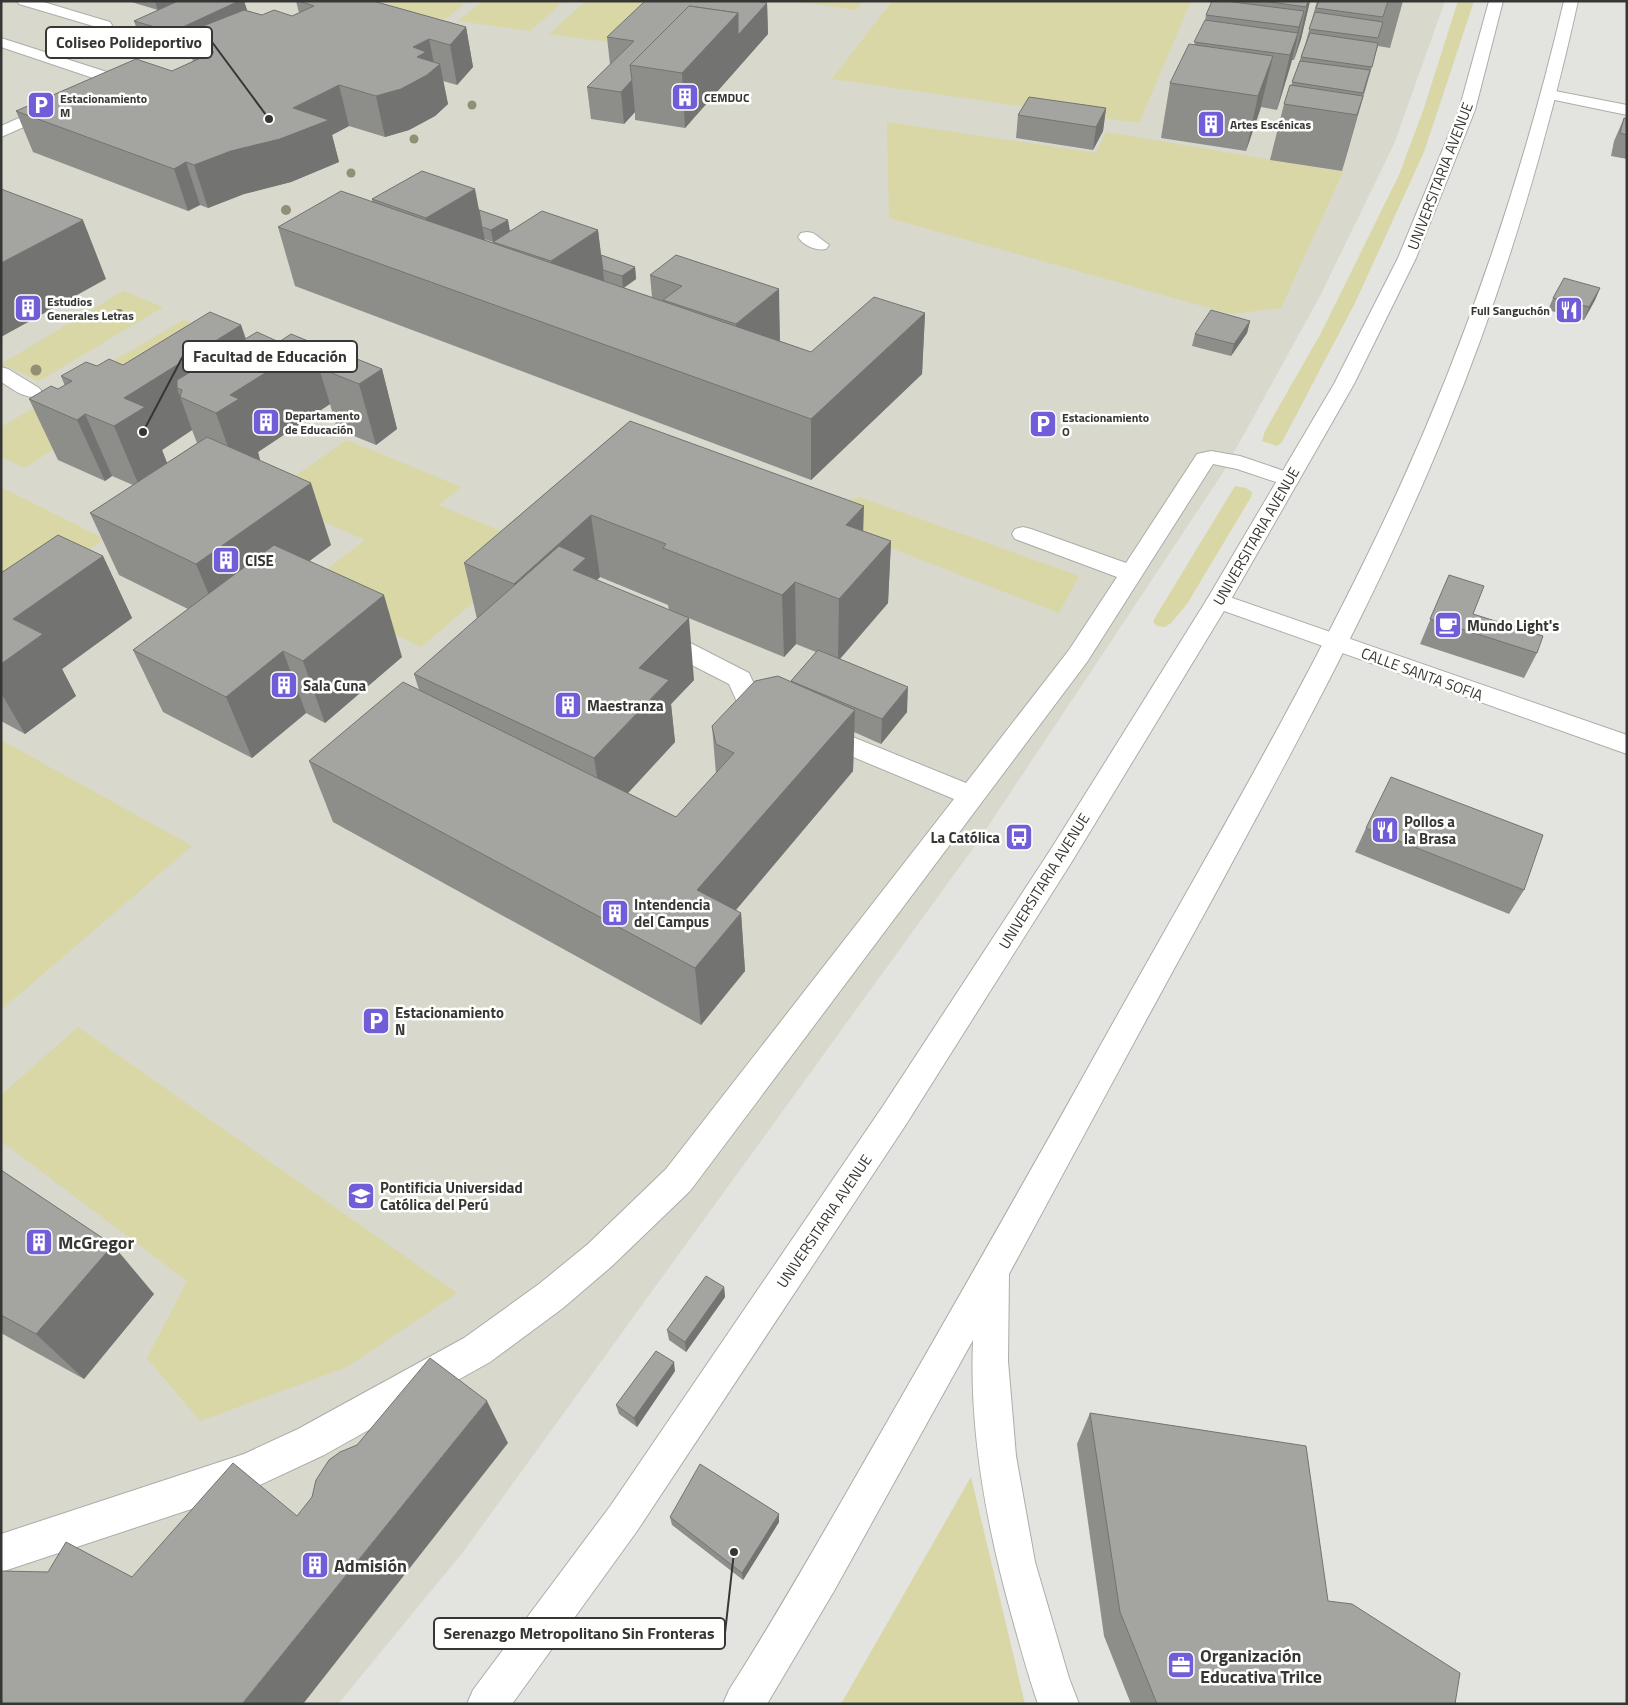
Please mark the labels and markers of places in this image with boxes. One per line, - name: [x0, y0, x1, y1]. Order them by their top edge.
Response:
- callout: Coliseo Polideportivo: [46, 27, 212, 58]
- building icon: CEMDUC: [670, 82, 700, 112]
- place label: CEMDUC: [704, 88, 750, 107]
- place label: Estacionamiento M: [60, 89, 147, 122]
- parking icon: Estacionamiento M: [26, 90, 56, 120]
- building icon: Artes Escénicas: [1196, 109, 1226, 139]
- place label: Artes Escénicas: [1230, 115, 1311, 134]
- place label: Estudios Generales Letras: [47, 292, 134, 325]
- building icon: Estudios Generales Letras: [13, 293, 43, 323]
- restaurant icon: Full Sanguchón: [1554, 295, 1584, 325]
- place label: Full Sanguchón: [1471, 301, 1550, 320]
- callout: Facultad de Educación: [183, 341, 357, 372]
- place label: Departamento de Educación: [285, 406, 360, 439]
- building icon: Departamento de Educación: [251, 407, 281, 437]
- place label: Estacionamiento O: [1062, 408, 1149, 441]
- parking icon: Estacionamiento O: [1028, 409, 1058, 439]
- building icon: CISE: [211, 545, 241, 575]
- place label: CISE: [245, 549, 274, 572]
- cafe icon: Mundo Light's: [1433, 610, 1463, 640]
- place label: Mundo Light's: [1467, 614, 1559, 637]
- building icon: Sala Cuna: [269, 670, 299, 700]
- place label: Sala Cuna: [303, 674, 366, 697]
- building icon: Maestranza: [553, 690, 583, 720]
- place label: Maestranza: [587, 694, 664, 717]
- place label: Pollos a la Brasa: [1404, 810, 1456, 850]
- restaurant icon: Pollos a la Brasa: [1370, 815, 1400, 845]
- bus stop icon: La Católica: [1004, 822, 1034, 852]
- place label: La Católica: [930, 826, 1000, 849]
- place label: Intendencia del Campus: [634, 893, 711, 933]
- building icon: Intendencia del Campus: [600, 898, 630, 928]
- place label: Estacionamiento N: [395, 1001, 504, 1041]
- parking icon: Estacionamiento N: [361, 1006, 391, 1036]
- place label: Pontificia Universidad Católica del Perú: [380, 1176, 523, 1216]
- school or university icon: Pontificia Universidad Católica del Perú: [346, 1181, 376, 1211]
- building icon: McGregor: [24, 1227, 54, 1257]
- place label: McGregor: [58, 1229, 134, 1256]
- building icon: Admisión: [300, 1550, 330, 1580]
- place label: Admisión: [334, 1552, 407, 1579]
- callout: Serenazgo Metropolitano Sin Fronteras: [434, 1618, 725, 1649]
- place label: Organización Educativa Trilce: [1200, 1642, 1322, 1690]
- office icon: Organización Educativa Trilce: [1166, 1650, 1196, 1680]

